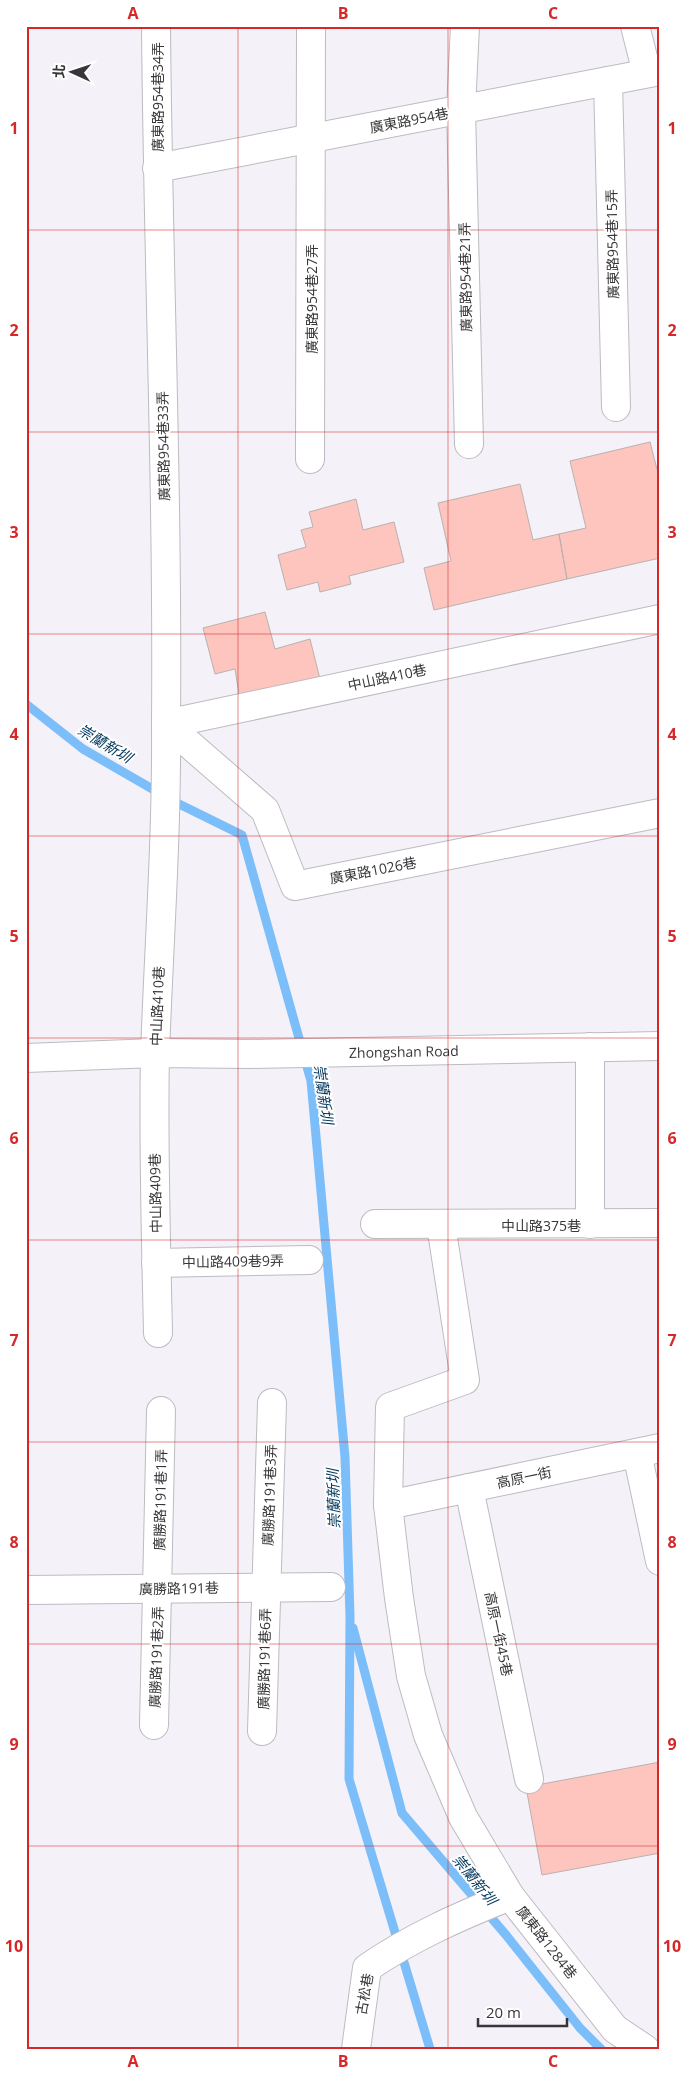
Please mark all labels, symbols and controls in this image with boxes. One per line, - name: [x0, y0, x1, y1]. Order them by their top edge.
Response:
- text: A: [127, 2, 139, 24]
- text: B: [338, 2, 348, 24]
- text: C: [548, 2, 558, 24]
- street label: 廣東路954巷34弄: [148, 42, 167, 152]
- north arrow: [48, 48, 98, 98]
- text: 北: [49, 64, 68, 79]
- street label: 廣東路954巷: [368, 103, 450, 137]
- text: 1: [9, 117, 19, 139]
- text: 1: [667, 117, 677, 139]
- street label: 廣東路954巷15弄: [602, 189, 622, 299]
- street label: 廣東路954巷21弄: [455, 222, 475, 332]
- street label: 廣東路954巷27弄: [302, 244, 321, 354]
- text: 2: [9, 319, 19, 341]
- text: 2: [667, 319, 677, 341]
- street label: 廣東路954巷33弄: [153, 391, 173, 501]
- text: 3: [9, 521, 19, 543]
- text: 3: [667, 521, 677, 543]
- street label: 中山路410巷: [346, 659, 428, 695]
- water label: 崇蘭新圳: [74, 719, 138, 768]
- text: 4: [9, 723, 19, 745]
- text: 4: [667, 723, 677, 745]
- street label: 廣東路1026巷: [328, 852, 418, 888]
- text: 5: [9, 925, 19, 947]
- text: 5: [667, 925, 677, 947]
- street label: 中山路410巷: [146, 966, 168, 1046]
- street label: Zhongshan Road: [349, 1040, 459, 1062]
- water label: 崇蘭新圳: [310, 1063, 338, 1127]
- text: 6: [9, 1127, 19, 1149]
- text: 6: [667, 1127, 677, 1149]
- street label: 中山路409巷: [145, 1153, 165, 1233]
- street label: 中山路375巷: [501, 1216, 581, 1235]
- street label: 中山路409巷9弄: [182, 1251, 284, 1271]
- text: 7: [9, 1329, 19, 1351]
- text: 7: [667, 1329, 677, 1351]
- street label: 廣勝路191巷3弄: [258, 1444, 280, 1546]
- street label: 廣勝路191巷1弄: [150, 1449, 170, 1551]
- street label: 高原一街: [495, 1462, 553, 1492]
- water label: 崇蘭新圳: [322, 1467, 344, 1529]
- text: 8: [9, 1531, 19, 1553]
- text: 8: [667, 1531, 677, 1553]
- street label: 廣勝路191巷: [139, 1578, 219, 1598]
- street label: 高原一街45巷: [481, 1590, 517, 1678]
- street label: 廣勝路191巷2弄: [145, 1606, 167, 1708]
- street label: 廣勝路191巷6弄: [254, 1608, 274, 1710]
- text: 9: [9, 1733, 19, 1755]
- text: 9: [667, 1733, 677, 1755]
- water label: 崇蘭新圳: [448, 1849, 503, 1910]
- street label: 廣東路1284巷: [512, 1901, 582, 1983]
- text: 10: [5, 1935, 23, 1957]
- text: 10: [663, 1935, 681, 1957]
- street label: 古松巷: [351, 1972, 377, 2016]
- scale bar: [478, 1995, 567, 2027]
- text: 20 m: [486, 2002, 521, 2022]
- text: A: [127, 2050, 139, 2072]
- text: B: [338, 2050, 348, 2072]
- text: C: [548, 2050, 558, 2072]

